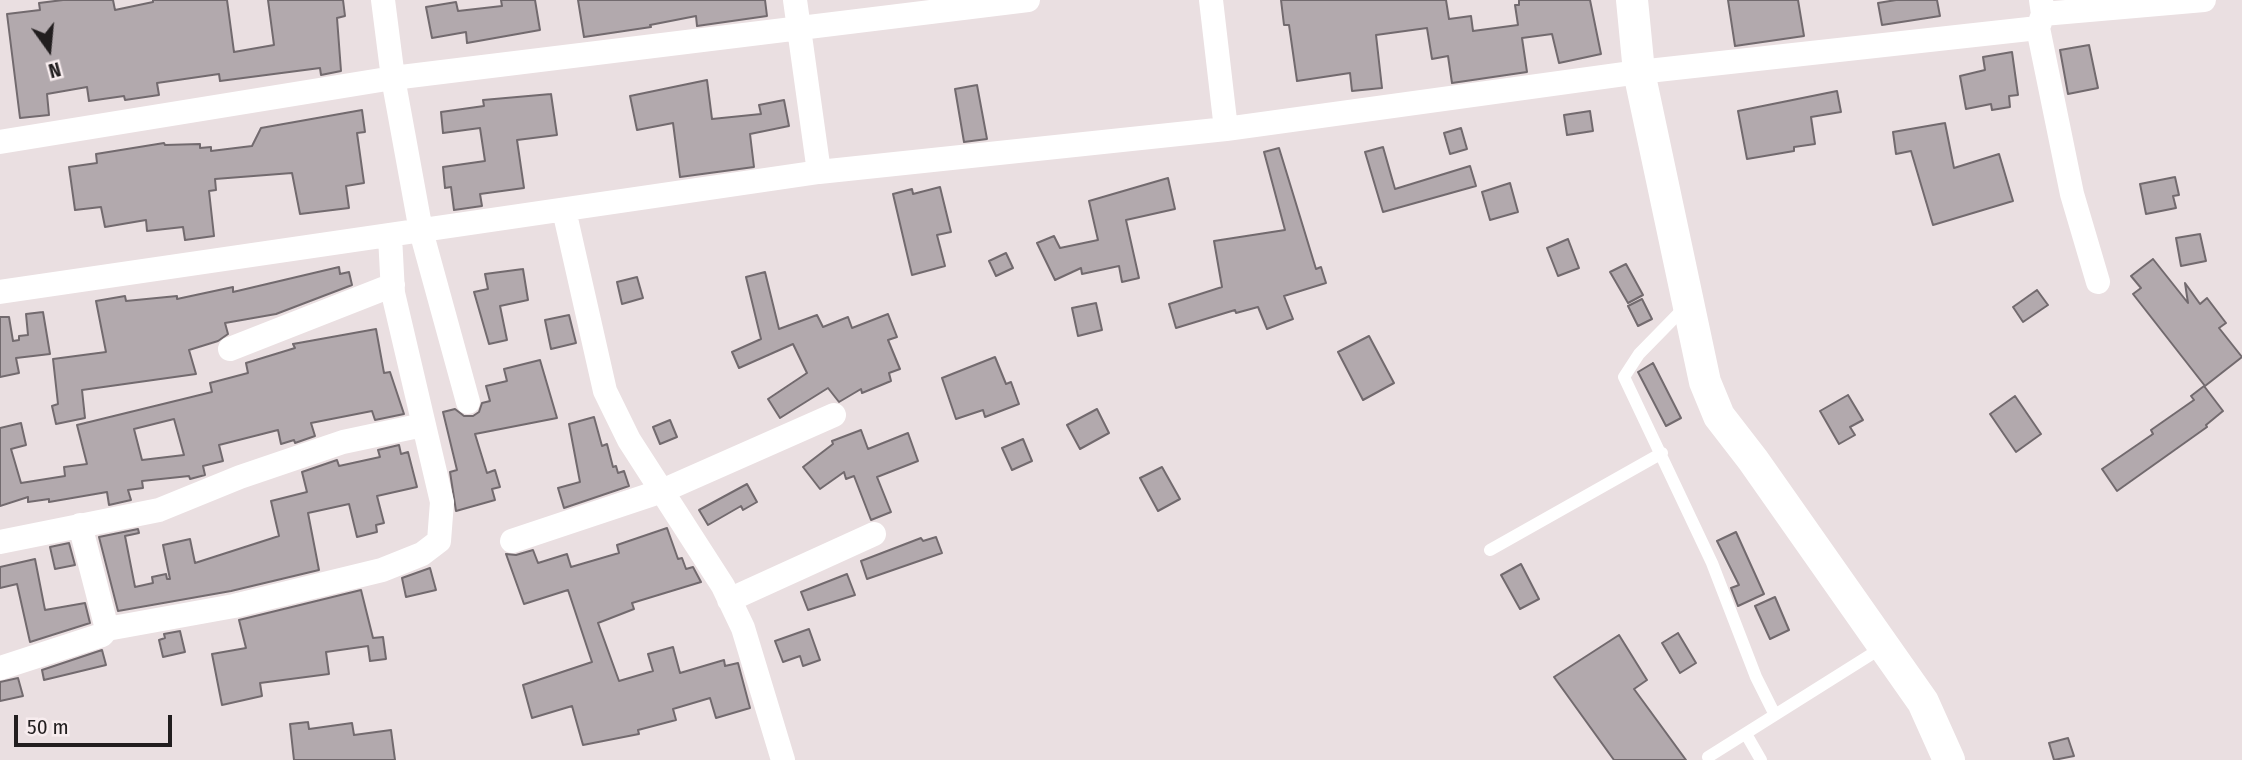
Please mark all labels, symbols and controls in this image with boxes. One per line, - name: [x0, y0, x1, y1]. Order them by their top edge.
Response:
- north arrow: [14, 14, 84, 84]
- text: N: [46, 57, 63, 82]
- scale bar: [18, 700, 175, 744]
- text: 50 m: [27, 714, 69, 740]

